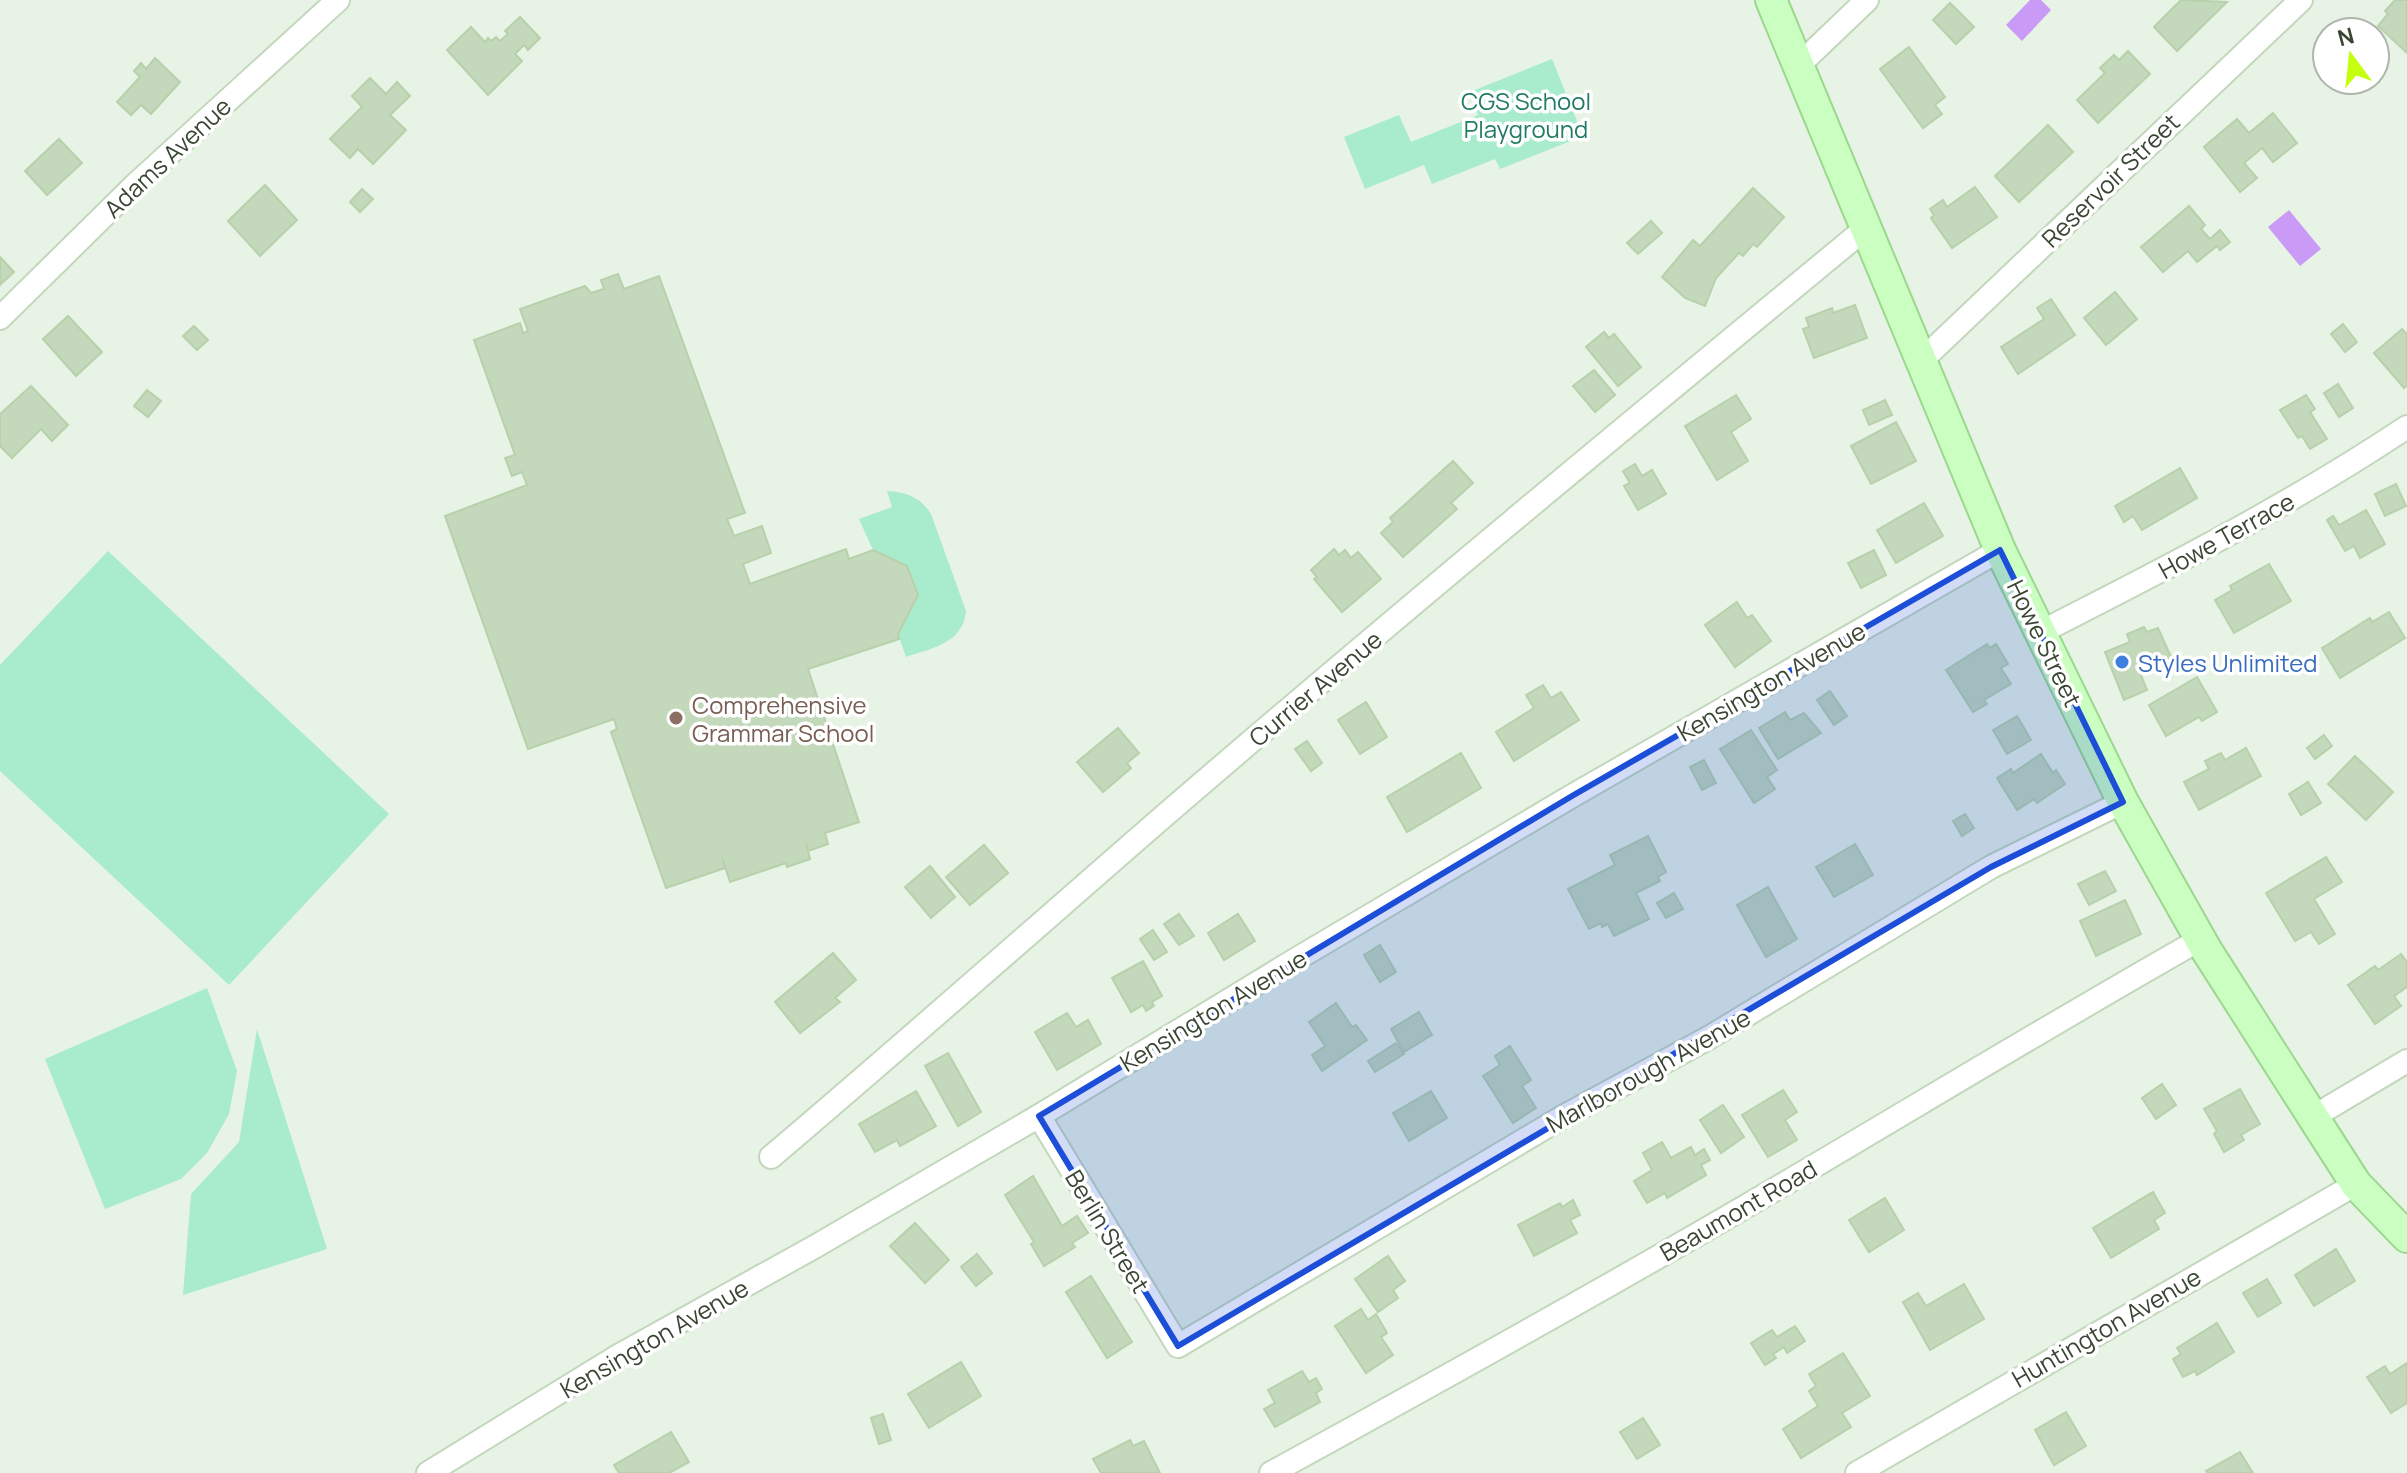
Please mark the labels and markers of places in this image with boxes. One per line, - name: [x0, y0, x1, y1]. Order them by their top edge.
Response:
- place label: Styles Unlimited: [2138, 646, 2317, 679]
- marker: Styles Unlimited: [2113, 653, 2131, 671]
- place label: Comprehensive Grammar School: [692, 688, 874, 749]
- marker: Comprehensive Grammar School: [667, 709, 685, 727]

